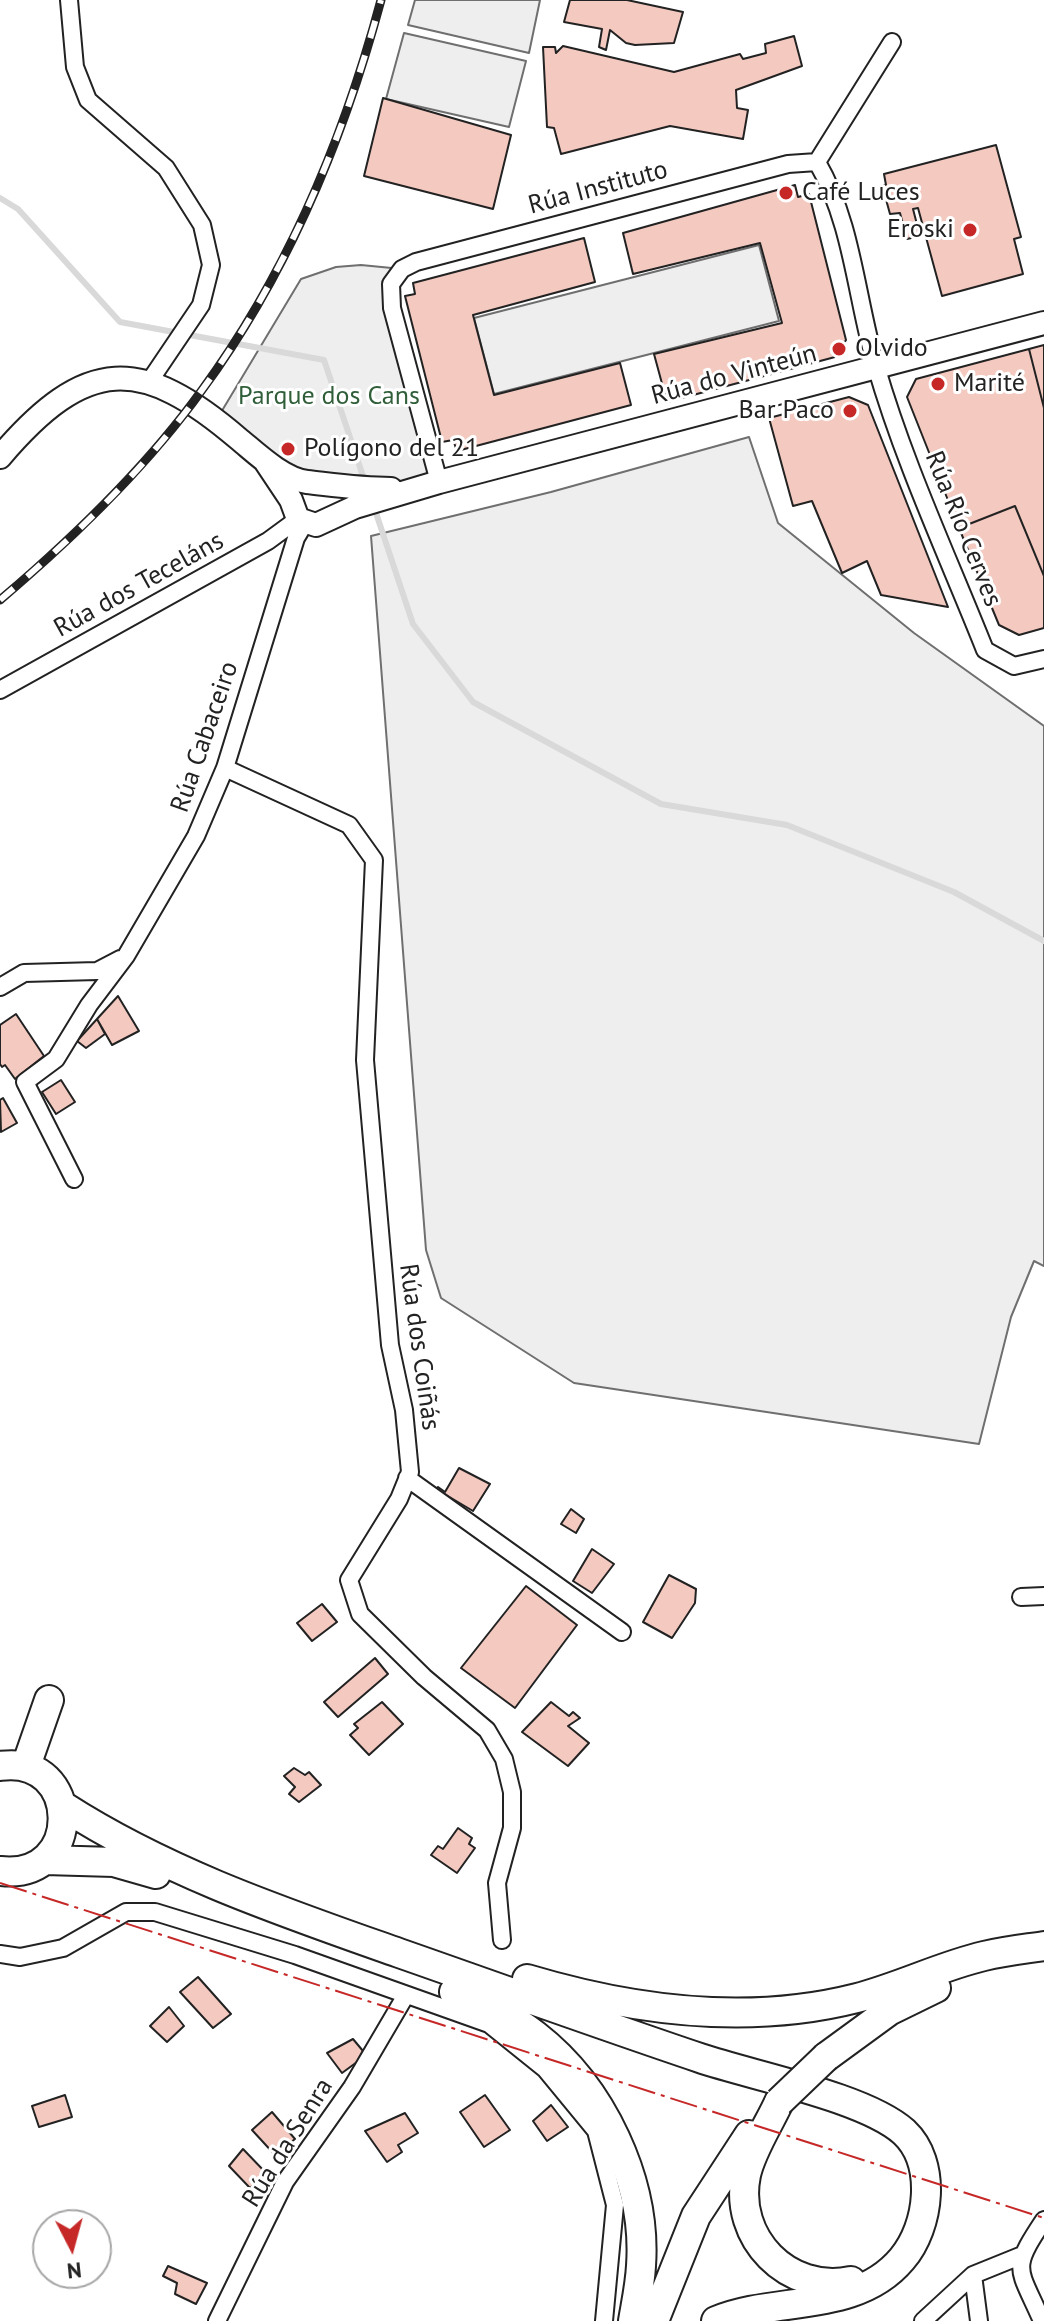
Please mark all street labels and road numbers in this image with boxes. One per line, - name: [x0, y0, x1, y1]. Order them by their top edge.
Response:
- street label: Rúa Instituto: [525, 154, 671, 222]
- street label: Rúa do Vinteún: [648, 338, 820, 412]
- street label: Rúa Río Cerves: [918, 447, 1008, 611]
- street label: Rúa dos Teceláns: [49, 526, 229, 644]
- street label: Rúa Cabaceiro: [165, 658, 245, 816]
- street label: Rúa dos Coiñás: [392, 1262, 446, 1432]
- street label: Rúa da Senra: [236, 2073, 340, 2213]

